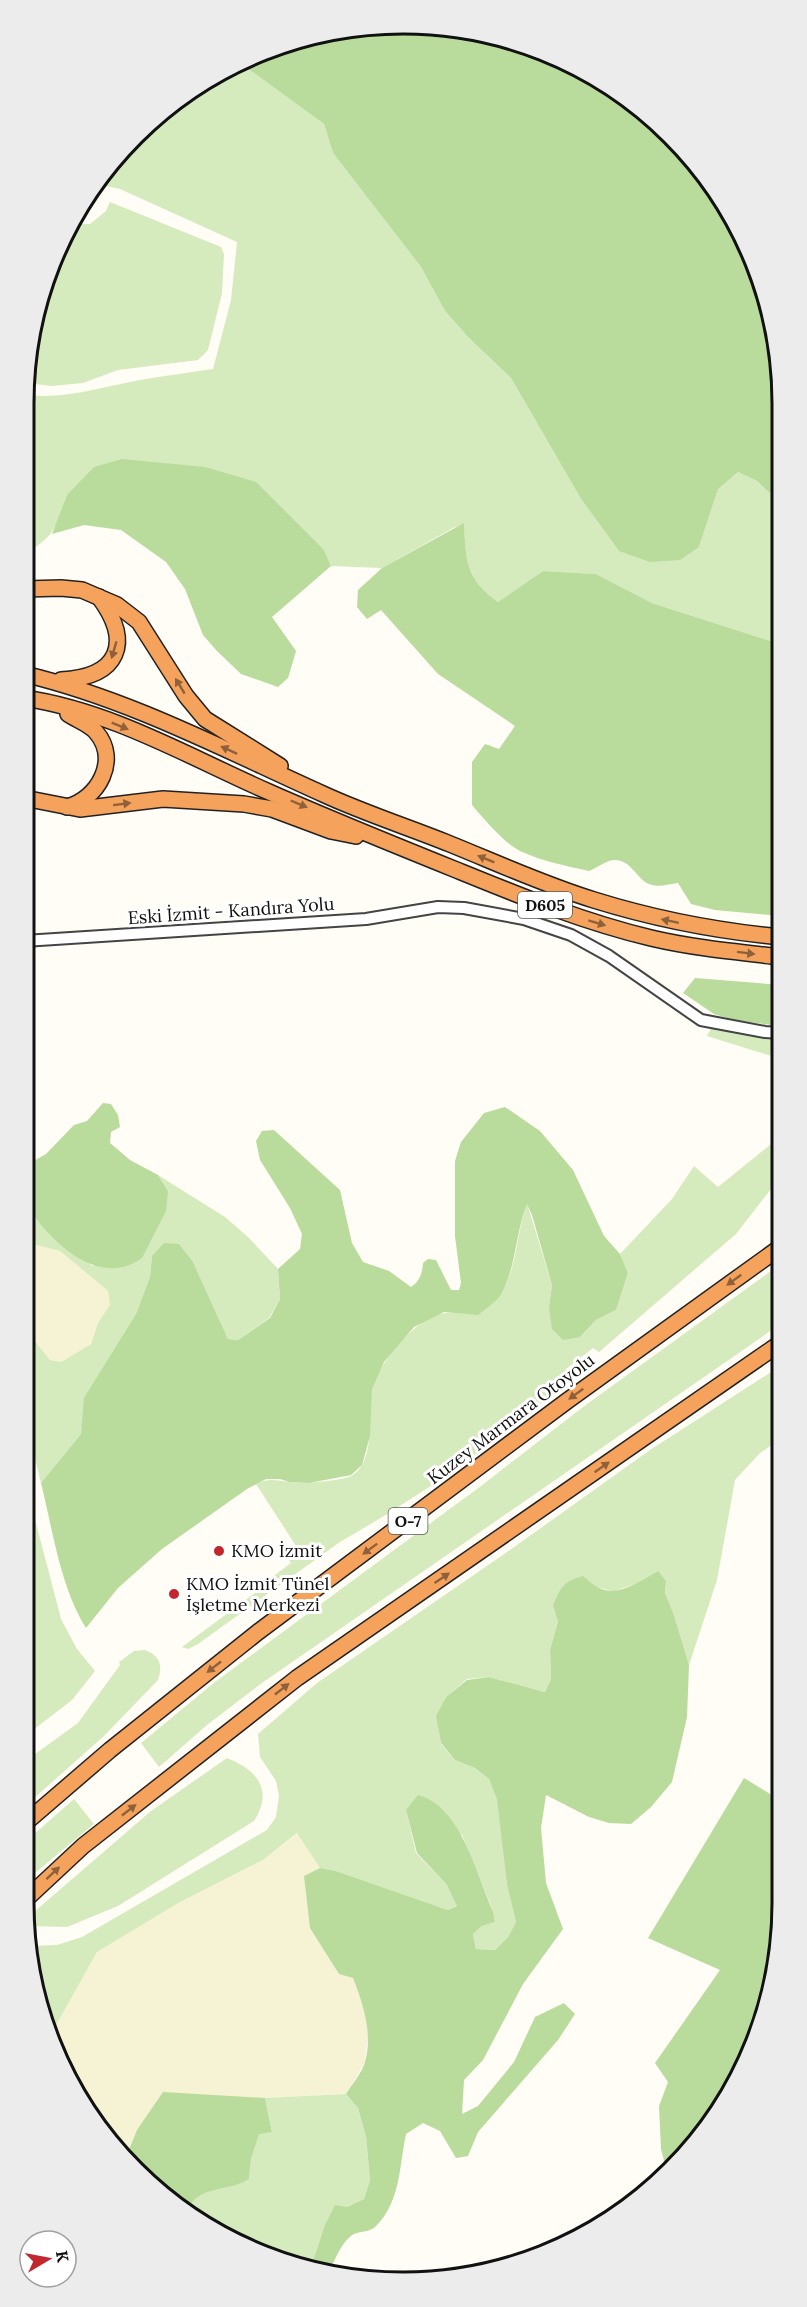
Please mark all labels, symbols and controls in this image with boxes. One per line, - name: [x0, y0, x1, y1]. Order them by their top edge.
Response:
- one-way arrow: [109, 641, 118, 659]
- one-way arrow: [175, 677, 185, 694]
- one-way arrow: [112, 721, 130, 731]
- one-way arrow: [220, 746, 237, 755]
- one-way arrow: [113, 799, 132, 809]
- one-way arrow: [290, 800, 307, 809]
- one-way arrow: [476, 854, 494, 864]
- street label: Eski İzmit - Kandıra Yolu: [127, 892, 335, 929]
- road number: D605: [518, 892, 572, 918]
- one-way arrow: [660, 916, 679, 925]
- one-way arrow: [588, 918, 606, 928]
- one-way arrow: [737, 948, 756, 958]
- one-way arrow: [727, 1274, 743, 1286]
- street label: Kuzey Marmara Otoyolu: [422, 1348, 599, 1489]
- one-way arrow: [568, 1388, 584, 1400]
- one-way arrow: [594, 1461, 610, 1473]
- road number: O-7: [388, 1508, 428, 1534]
- place label: KMO İzmit: [231, 1539, 322, 1562]
- one-way arrow: [362, 1543, 377, 1555]
- marker: KMO İzmit: [212, 1544, 226, 1558]
- place label: KMO İzmit Tünel İşletme Merkezi: [186, 1572, 330, 1616]
- one-way arrow: [434, 1573, 450, 1584]
- marker: KMO İzmit Tünel İşletme Merkezi: [167, 1587, 181, 1601]
- one-way arrow: [206, 1660, 222, 1673]
- one-way arrow: [274, 1683, 290, 1696]
- one-way arrow: [121, 1803, 137, 1816]
- one-way arrow: [46, 1867, 60, 1881]
- north arrow: [18, 2229, 78, 2289]
- text: K: [52, 2249, 74, 2264]

